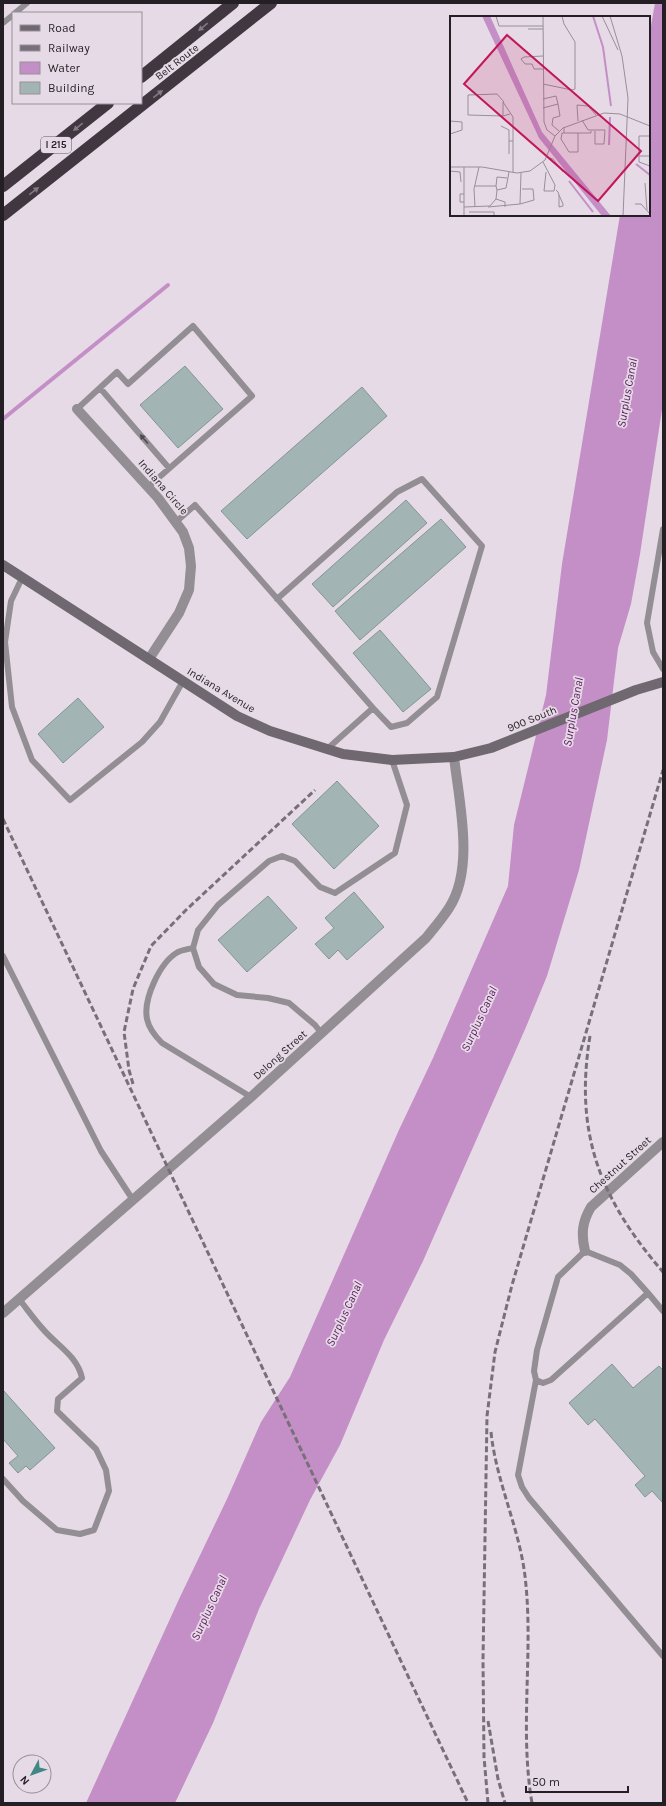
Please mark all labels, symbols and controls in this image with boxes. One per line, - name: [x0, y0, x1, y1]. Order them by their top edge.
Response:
- legend: [12, 12, 142, 104]
- inset map: [450, 16, 650, 216]
- text: Road: [48, 21, 76, 35]
- one-way arrow: [197, 23, 208, 32]
- text: Railway: [48, 41, 90, 55]
- street label: Belt Route: [153, 41, 202, 83]
- text: Water: [48, 61, 81, 75]
- text: Building: [48, 81, 95, 95]
- one-way arrow: [153, 89, 164, 98]
- one-way arrow: [72, 123, 83, 132]
- road number: I 215: [41, 137, 71, 153]
- one-way arrow: [28, 187, 39, 195]
- water label: Surplus Canal: [614, 357, 640, 429]
- one-way arrow: [139, 433, 148, 444]
- street label: Indiana Circle: [135, 457, 191, 518]
- street label: Indiana Avenue: [185, 665, 258, 716]
- water label: Surplus Canal: [560, 676, 586, 748]
- street label: 900 South: [505, 703, 559, 735]
- water label: Surplus Canal: [458, 984, 500, 1054]
- street label: Delong Street: [251, 1028, 309, 1082]
- street label: Chestnut Street: [586, 1134, 654, 1196]
- water label: Surplus Canal: [323, 1279, 365, 1349]
- water label: Surplus Canal: [188, 1573, 230, 1643]
- north arrow: [12, 1754, 52, 1794]
- scale bar: [526, 1768, 628, 1794]
- text: N: [17, 1773, 32, 1787]
- text: 50 m: [532, 1775, 560, 1789]

